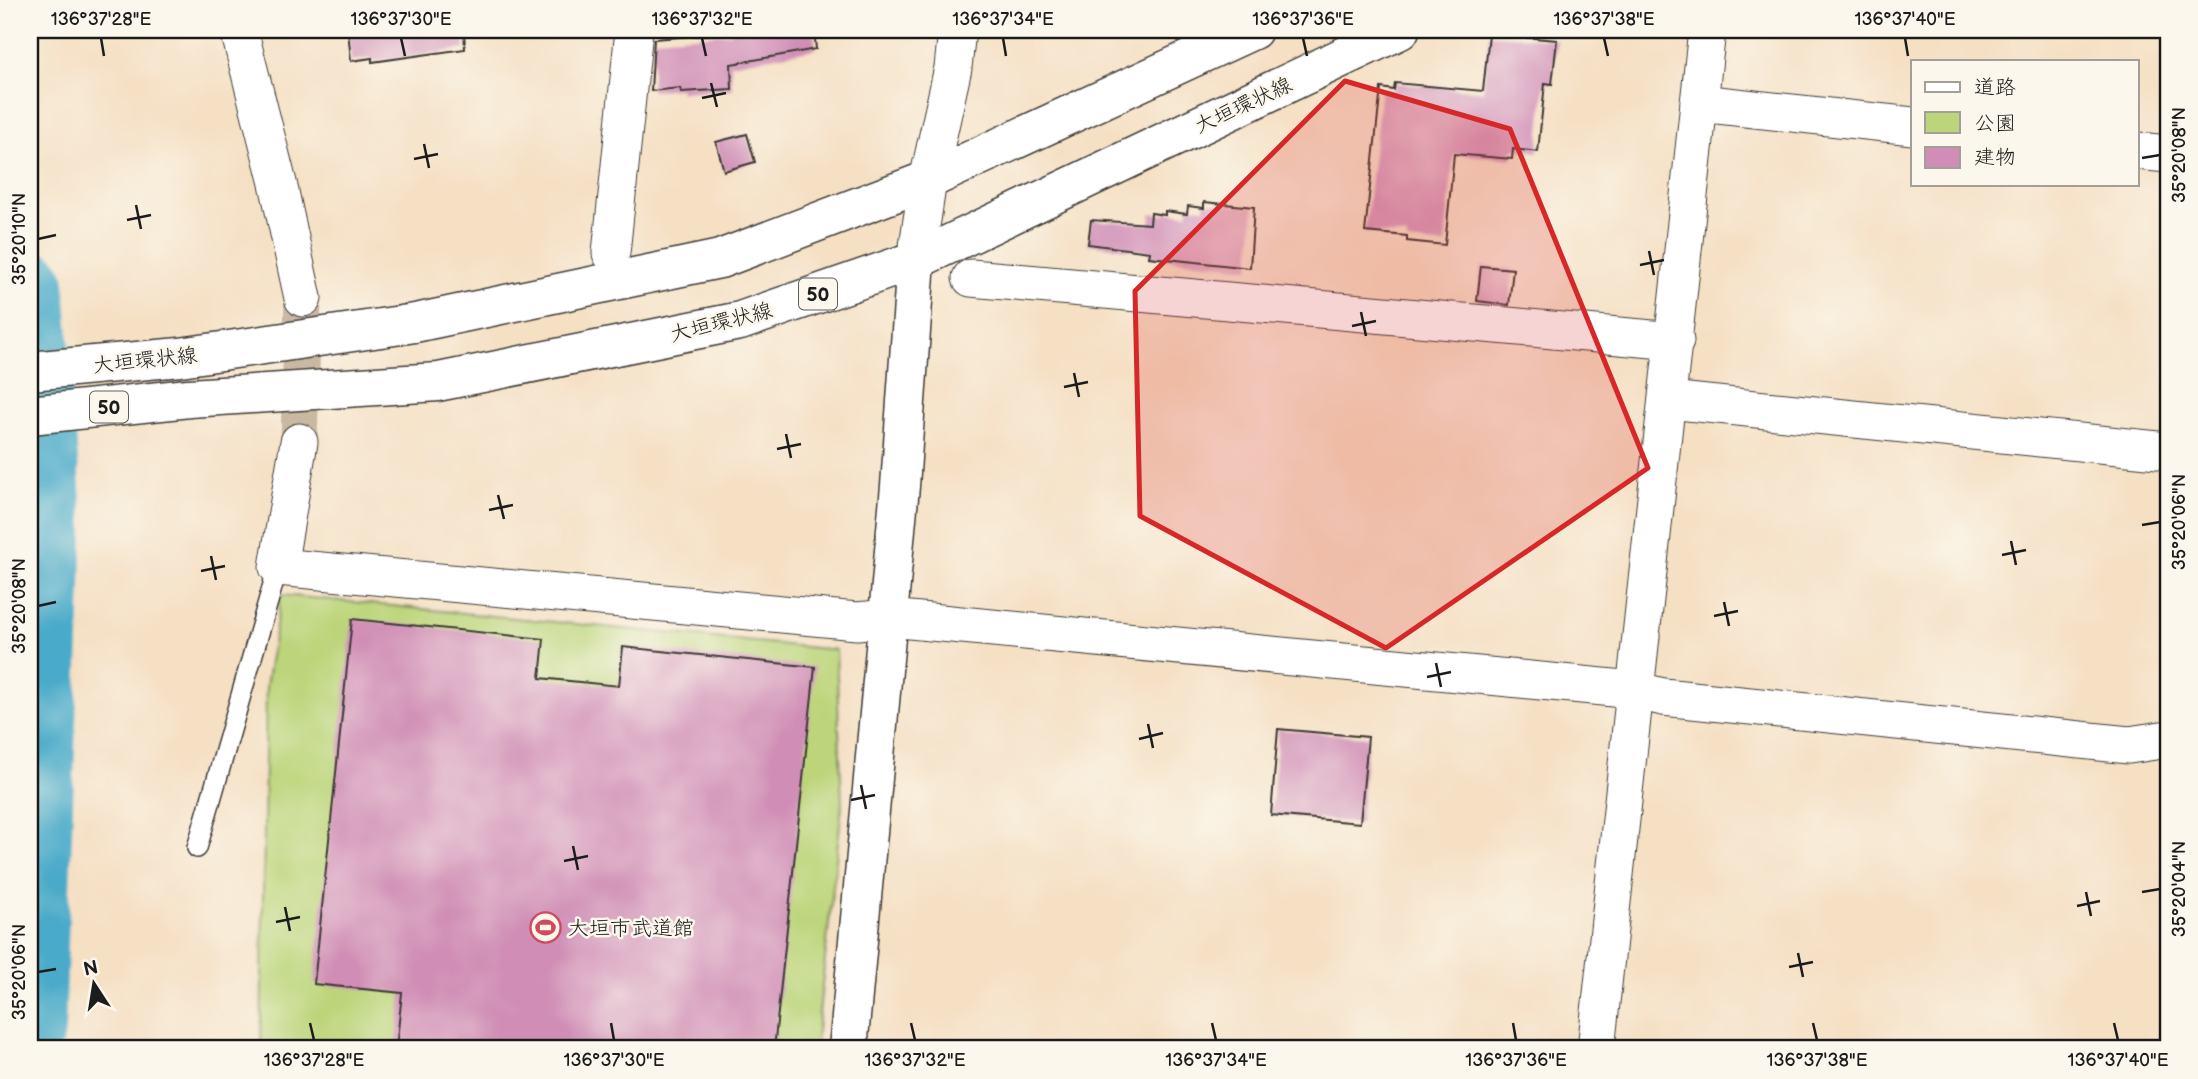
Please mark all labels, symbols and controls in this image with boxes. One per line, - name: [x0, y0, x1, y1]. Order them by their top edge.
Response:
- text: 136°37'28"E: [51, 9, 151, 30]
- text: 136°37'30"E: [350, 9, 452, 30]
- text: 136°37'32"E: [651, 9, 753, 30]
- text: 136°37'34"E: [952, 9, 1054, 30]
- text: 136°37'36"E: [1252, 9, 1354, 30]
- text: 136°37'38"E: [1553, 9, 1655, 30]
- text: 136°37'40"E: [1854, 9, 1956, 30]
- legend: [1911, 60, 2138, 186]
- street label: 大垣環状線: [1190, 72, 1296, 139]
- text: 道路: [1974, 75, 2016, 100]
- text: 35°20'08"N: [2169, 107, 2190, 203]
- text: 公園: [1974, 111, 2016, 136]
- text: 建物: [1974, 145, 2016, 170]
- text: 35°20'10"N: [9, 193, 30, 285]
- road number: 50: [799, 278, 837, 310]
- street label: 大垣環状線: [667, 298, 775, 347]
- street label: 大垣環状線: [92, 343, 199, 378]
- road number: 50: [90, 392, 128, 422]
- text: 35°20'06"N: [2169, 474, 2190, 570]
- text: 35°20'08"N: [9, 558, 30, 654]
- text: 35°20'04"N: [2169, 841, 2190, 937]
- sports icon: 大垣市武道館: [528, 911, 562, 945]
- place label: 大垣市武道館: [568, 916, 694, 941]
- text: 35°20'06"N: [9, 924, 30, 1020]
- north arrow: [60, 950, 130, 1020]
- text: N: [81, 956, 100, 982]
- text: 136°37'28"E: [264, 1050, 364, 1071]
- text: 136°37'30"E: [563, 1050, 665, 1071]
- text: 136°37'32"E: [864, 1050, 966, 1071]
- text: 136°37'34"E: [1165, 1050, 1267, 1071]
- text: 136°37'36"E: [1465, 1050, 1567, 1071]
- text: 136°37'38"E: [1766, 1050, 1868, 1071]
- text: 136°37'40"E: [2067, 1050, 2169, 1071]

